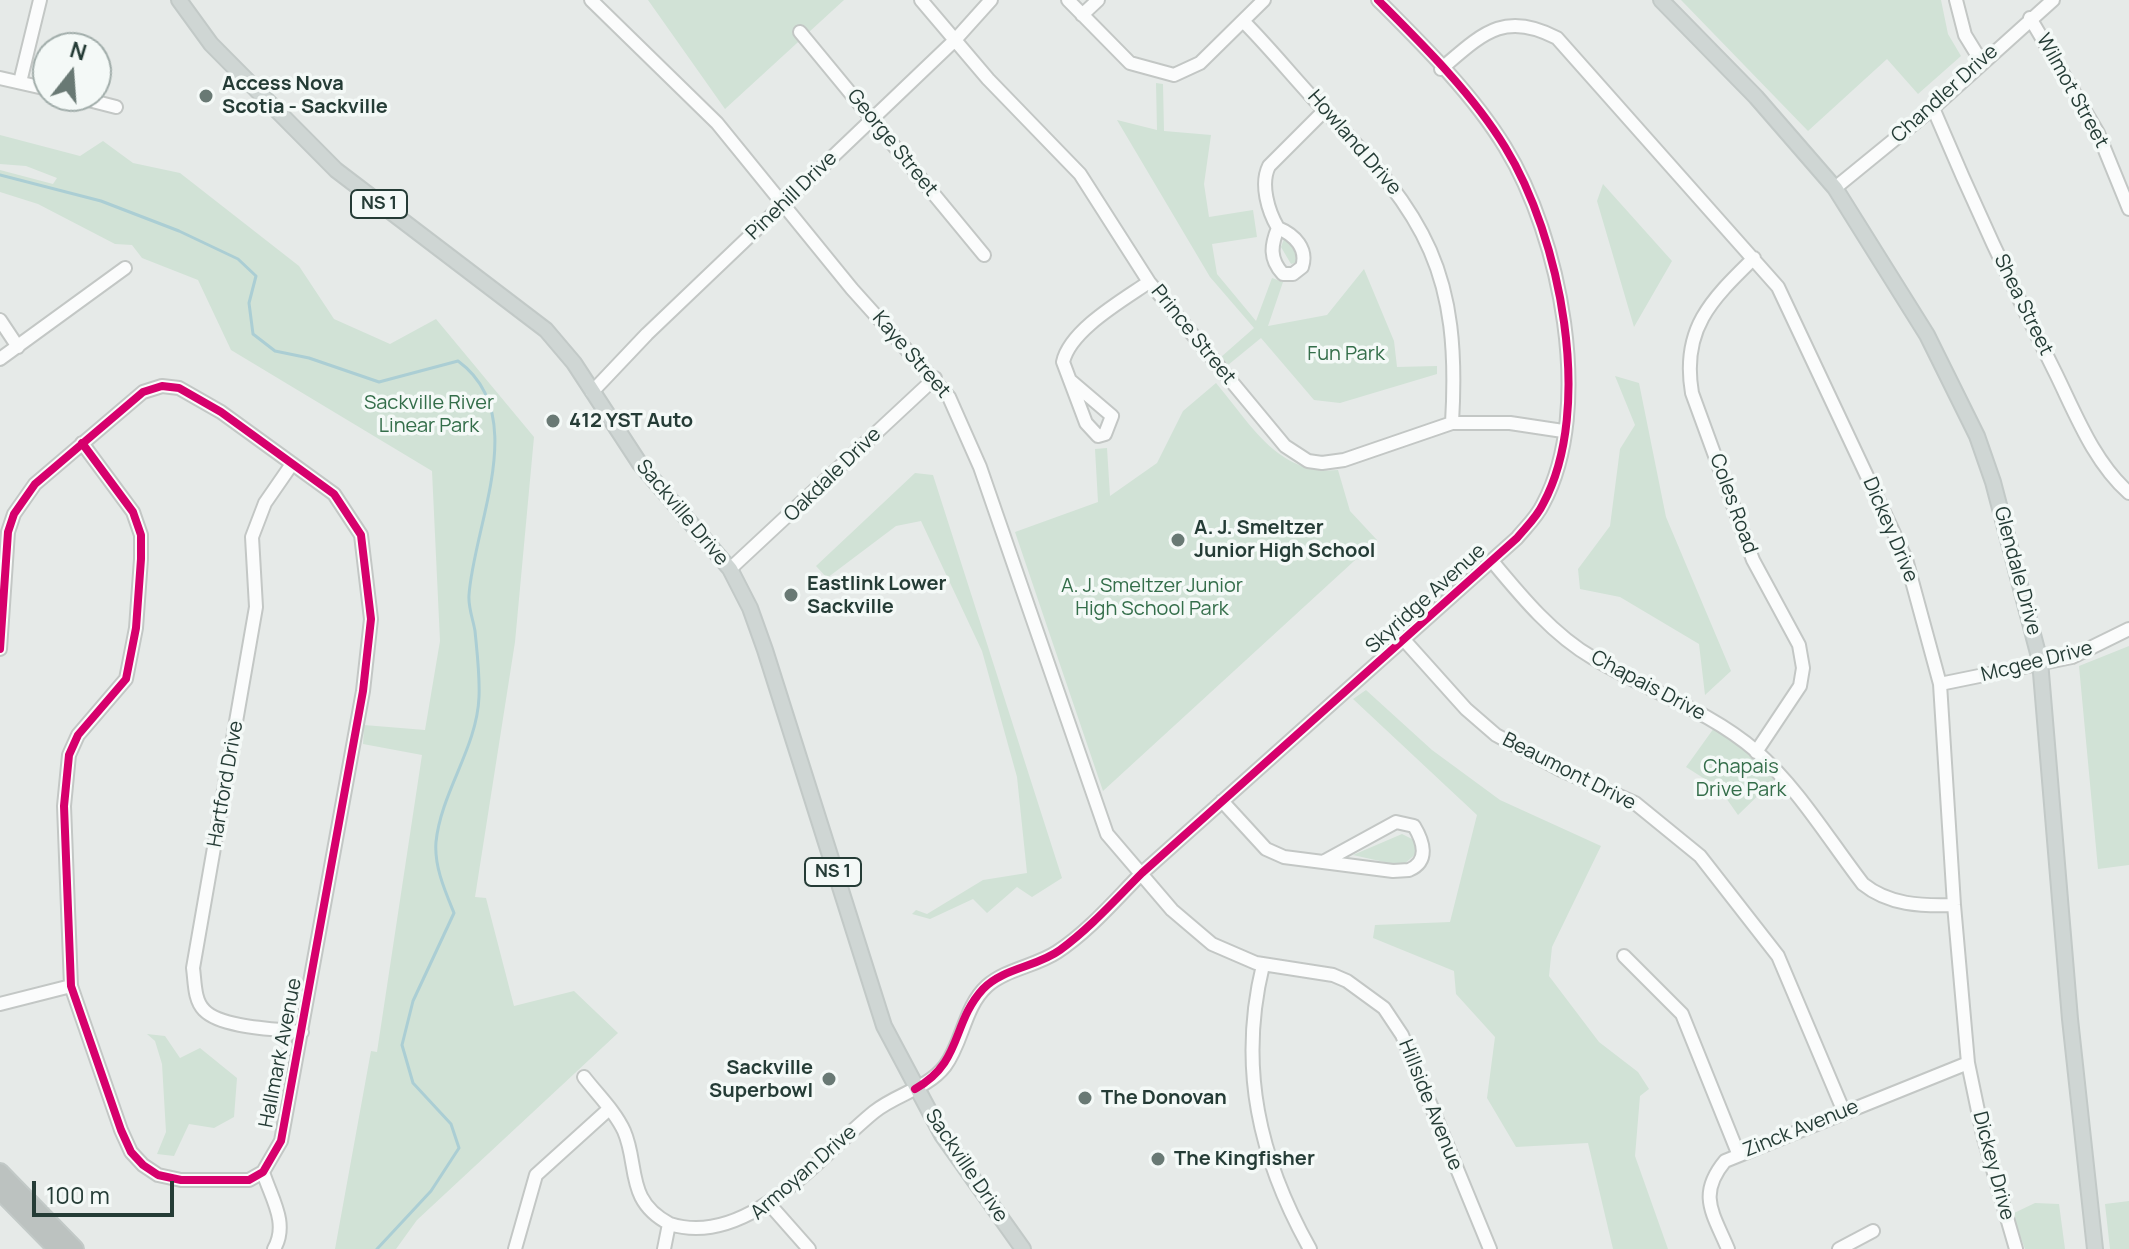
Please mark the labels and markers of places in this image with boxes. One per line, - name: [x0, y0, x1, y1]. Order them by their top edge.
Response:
- place label: Access Nova Scotia - Sackville: [222, 72, 388, 119]
- marker: Access Nova Scotia - Sackville: [197, 87, 215, 105]
- place label: 412 YST Auto: [569, 409, 693, 433]
- marker: 412 YST Auto: [544, 412, 562, 430]
- place label: A. J. Smeltzer Junior High School: [1194, 516, 1375, 563]
- marker: A. J. Smeltzer Junior High School: [1169, 531, 1187, 549]
- place label: Eastlink Lower Sackville: [807, 572, 946, 619]
- marker: Eastlink Lower Sackville: [782, 586, 800, 604]
- place label: Sackville Superbowl: [709, 1056, 813, 1103]
- marker: Sackville Superbowl: [820, 1070, 838, 1088]
- place label: The Donovan: [1101, 1086, 1227, 1110]
- marker: The Donovan: [1076, 1089, 1094, 1107]
- place label: The Kingfisher: [1174, 1147, 1315, 1171]
- marker: The Kingfisher: [1149, 1150, 1167, 1168]

